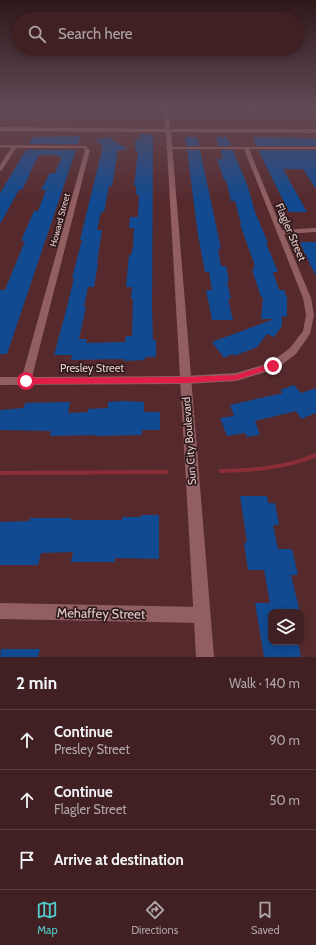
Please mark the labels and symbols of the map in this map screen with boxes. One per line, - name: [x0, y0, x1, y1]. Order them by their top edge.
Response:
- street label: Howard Street: [47, 192, 72, 248]
- street label: Flagler Street: [273, 201, 310, 263]
- route end: [264, 357, 282, 375]
- street label: Presley Street: [60, 361, 124, 375]
- route start: [17, 372, 35, 390]
- street label: Sun City Boulevard: [179, 396, 199, 486]
- street label: Mehaffey Street: [57, 604, 146, 622]

